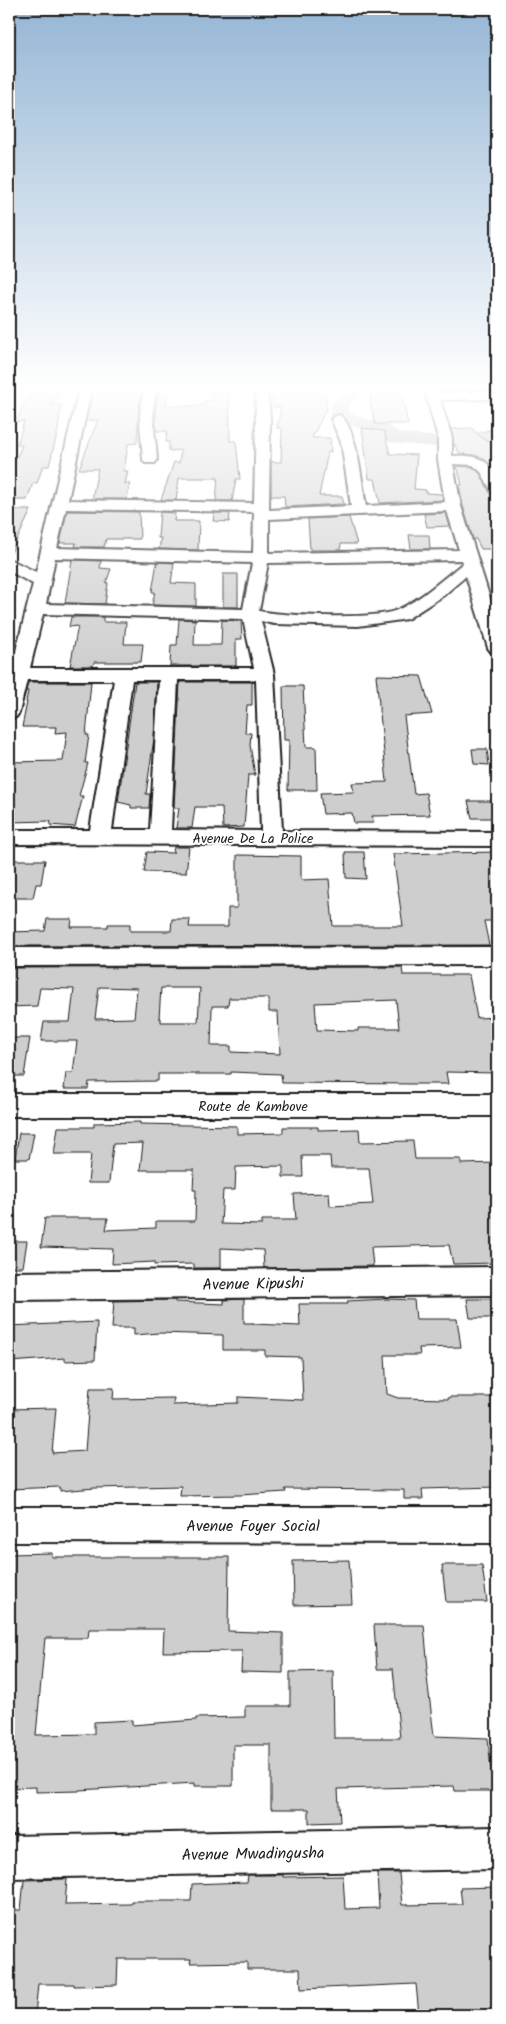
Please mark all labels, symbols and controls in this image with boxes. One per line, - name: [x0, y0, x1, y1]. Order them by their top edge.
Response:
- street label: Avenue De La Police: [193, 828, 314, 850]
- street label: Route de Kambove: [198, 1096, 308, 1118]
- street label: Avenue Kipushi: [202, 1271, 305, 1298]
- street label: Avenue Foyer Social: [186, 1514, 320, 1539]
- street label: Avenue Mwadingusha: [181, 1841, 325, 1868]

